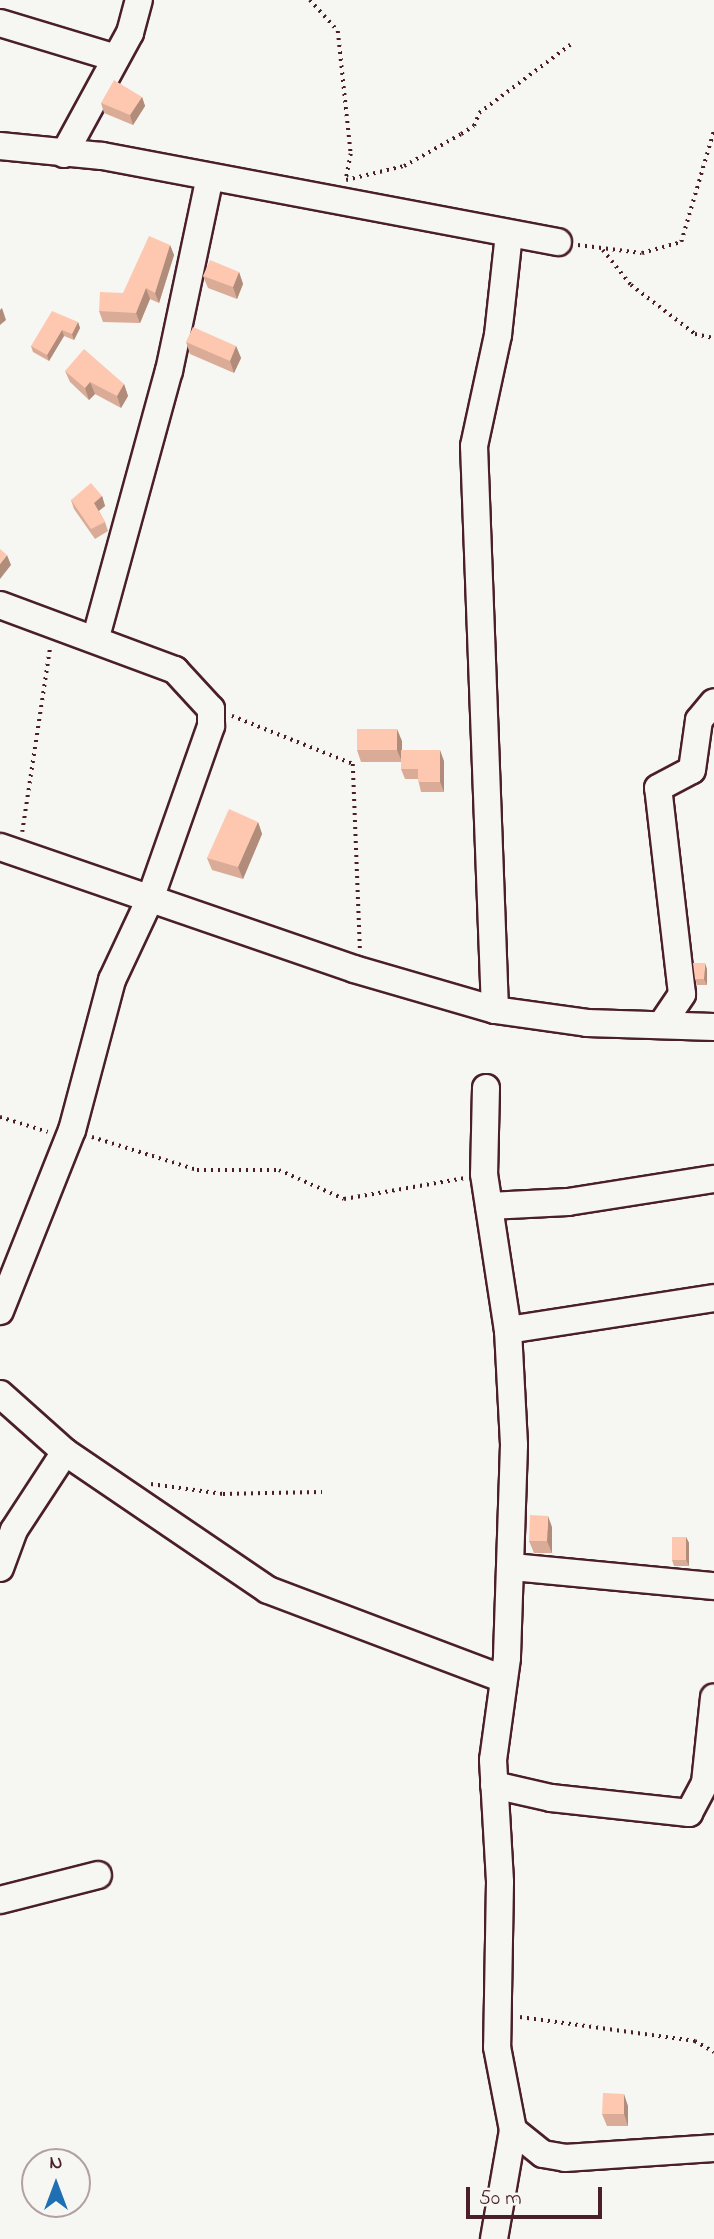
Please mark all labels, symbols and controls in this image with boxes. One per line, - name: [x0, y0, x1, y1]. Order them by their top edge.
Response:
- north arrow: [21, 2148, 91, 2218]
- text: N: [50, 2150, 62, 2177]
- scale bar: [469, 2172, 606, 2216]
- text: 50 m: [479, 2184, 522, 2214]

